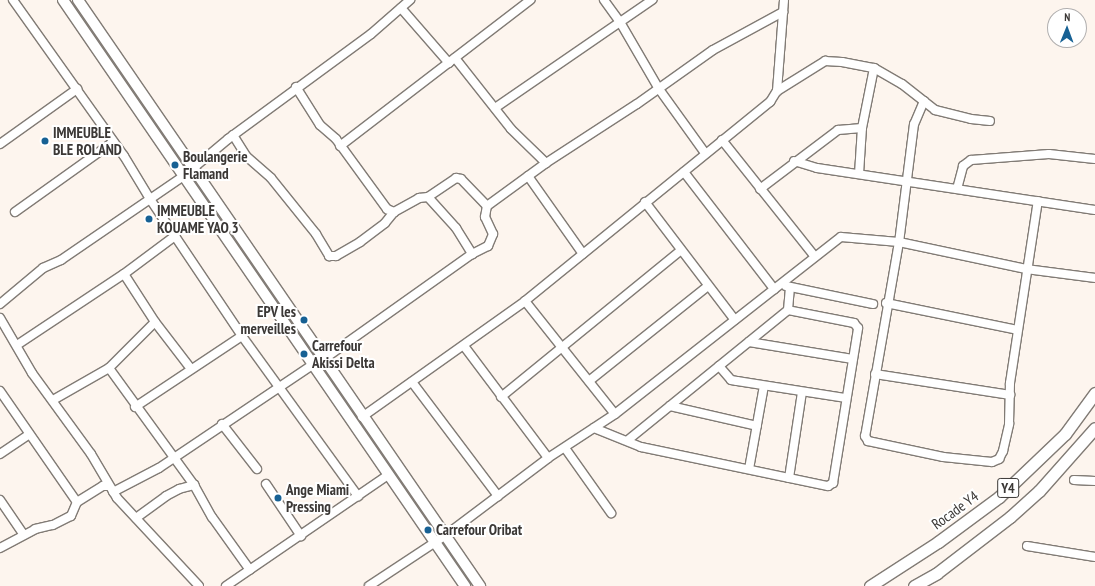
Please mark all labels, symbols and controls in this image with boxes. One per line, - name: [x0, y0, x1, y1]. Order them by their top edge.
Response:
- north arrow: [1047, 8, 1087, 48]
- text: N: [1064, 10, 1070, 24]
- place label: IMMEUBLE BLE ROLAND: [53, 123, 122, 158]
- marker: IMMEUBLE BLE ROLAND: [40, 136, 50, 146]
- place label: Boulangerie Flamand: [183, 147, 248, 182]
- marker: Boulangerie Flamand: [170, 160, 180, 170]
- place label: IMMEUBLE KOUAME YAO 3: [157, 201, 239, 236]
- marker: IMMEUBLE KOUAME YAO 3: [144, 214, 154, 224]
- place label: EPV les merveilles: [241, 302, 296, 337]
- marker: EPV les merveilles: [299, 315, 309, 325]
- place label: Carrefour Akissi Delta: [312, 336, 375, 371]
- marker: Carrefour Akissi Delta: [299, 349, 309, 359]
- road number: Y4: [997, 476, 1019, 500]
- place label: Ange Miami Pressing: [286, 480, 349, 515]
- street label: Rocade Y4: [928, 487, 982, 533]
- marker: Ange Miami Pressing: [273, 493, 283, 503]
- place label: Carrefour Oribat: [436, 521, 522, 539]
- marker: Carrefour Oribat: [423, 525, 433, 535]

